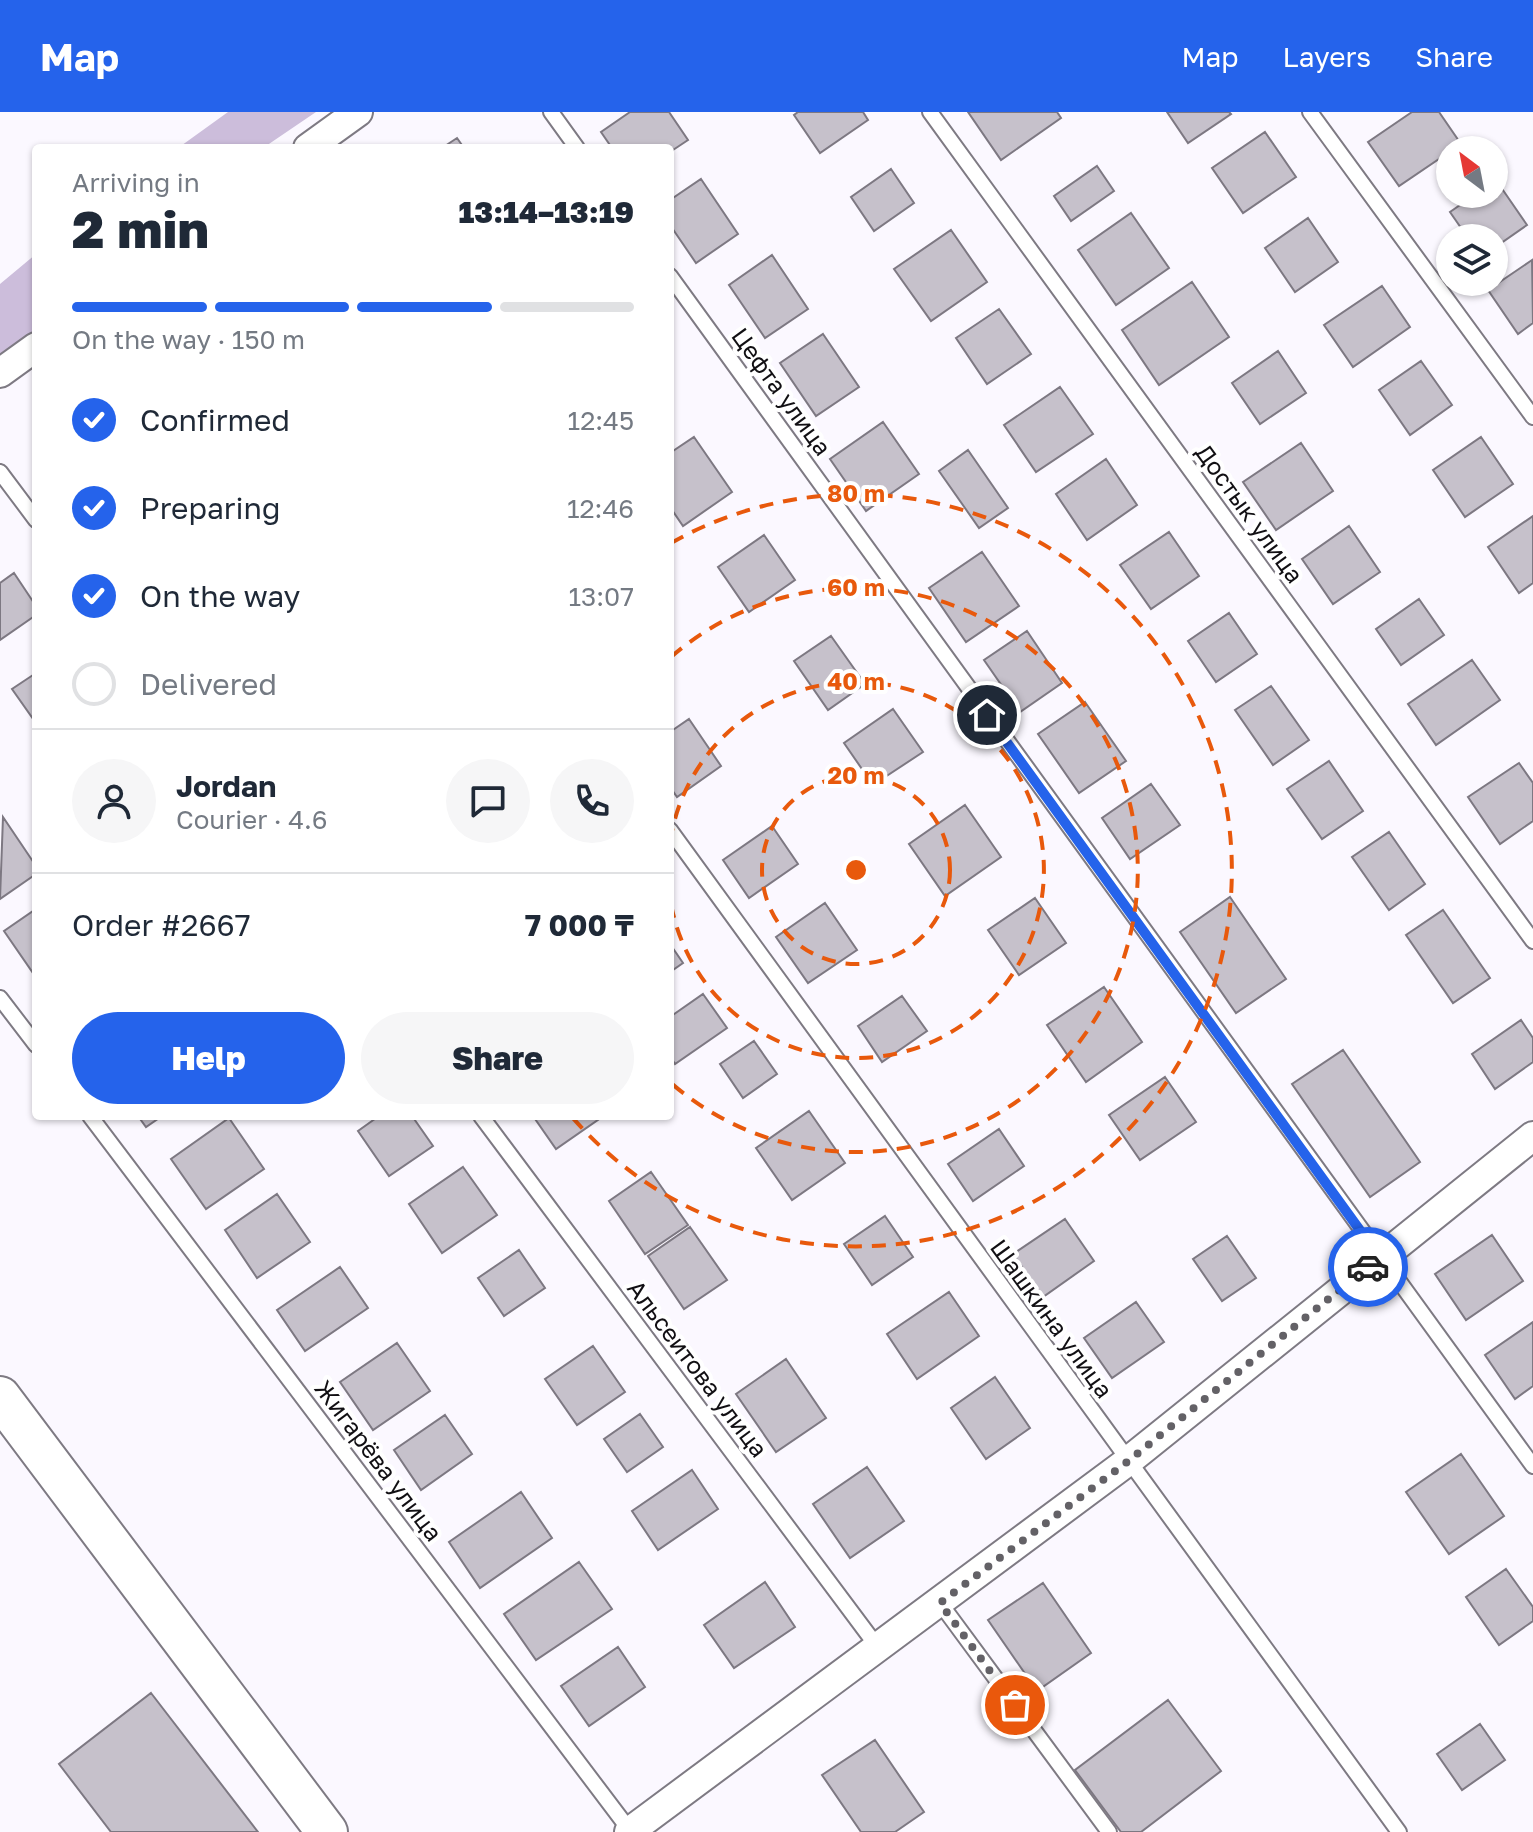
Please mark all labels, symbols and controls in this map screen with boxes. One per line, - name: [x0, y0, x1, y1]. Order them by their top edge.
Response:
- text: Map: [40, 34, 119, 79]
- text: Map: [1181, 40, 1239, 73]
- text: Layers: [1283, 40, 1371, 73]
- text: Share: [1415, 40, 1493, 73]
- north arrow: [1436, 136, 1508, 208]
- map controls: [1436, 136, 1508, 296]
- text: Arriving in: [72, 167, 200, 198]
- text: 13:14–13:19: [458, 194, 634, 230]
- text: 2 min: [72, 197, 209, 259]
- button: layers: [1436, 224, 1508, 296]
- street label: Цефта улица: [726, 322, 838, 461]
- text: On the way · 150 m: [72, 324, 305, 355]
- icon: check: [72, 398, 116, 442]
- text: Confirmed: [140, 402, 290, 438]
- text: 12:45: [568, 405, 634, 436]
- street label: Достык улица: [1190, 438, 1310, 588]
- text: 80 m: [827, 478, 885, 507]
- icon: check: [72, 486, 116, 530]
- text: Preparing: [140, 490, 281, 526]
- text: 12:46: [567, 493, 634, 524]
- text: 60 m: [827, 572, 885, 601]
- icon: check: [72, 574, 116, 618]
- text: On the way: [140, 578, 300, 614]
- text: 13:07: [568, 581, 634, 612]
- text: Delivered: [140, 666, 277, 702]
- text: 40 m: [827, 666, 885, 695]
- pin: [953, 681, 1021, 749]
- icon: home: [965, 693, 1009, 737]
- button: person: [72, 759, 156, 843]
- button: chat: [446, 759, 530, 843]
- button: phone: [550, 759, 634, 843]
- text: 20 m: [827, 760, 885, 789]
- text: Jordan: [176, 768, 276, 804]
- text: Courier · 4.6: [176, 804, 328, 835]
- centre of rings: [842, 856, 870, 884]
- text: Order #2667: [72, 907, 251, 943]
- text: 7 000 ₸: [525, 907, 634, 943]
- button: Help: [72, 1012, 345, 1104]
- button: Share: [361, 1012, 634, 1104]
- courier: [1328, 1227, 1408, 1307]
- street label: Шашкина улица: [985, 1233, 1120, 1403]
- icon: car: [1346, 1245, 1390, 1289]
- street label: Альсеитова улица: [622, 1274, 774, 1462]
- street label: Жигарёва улица: [309, 1374, 449, 1546]
- pin: [981, 1671, 1049, 1739]
- icon: bag: [993, 1683, 1037, 1727]

